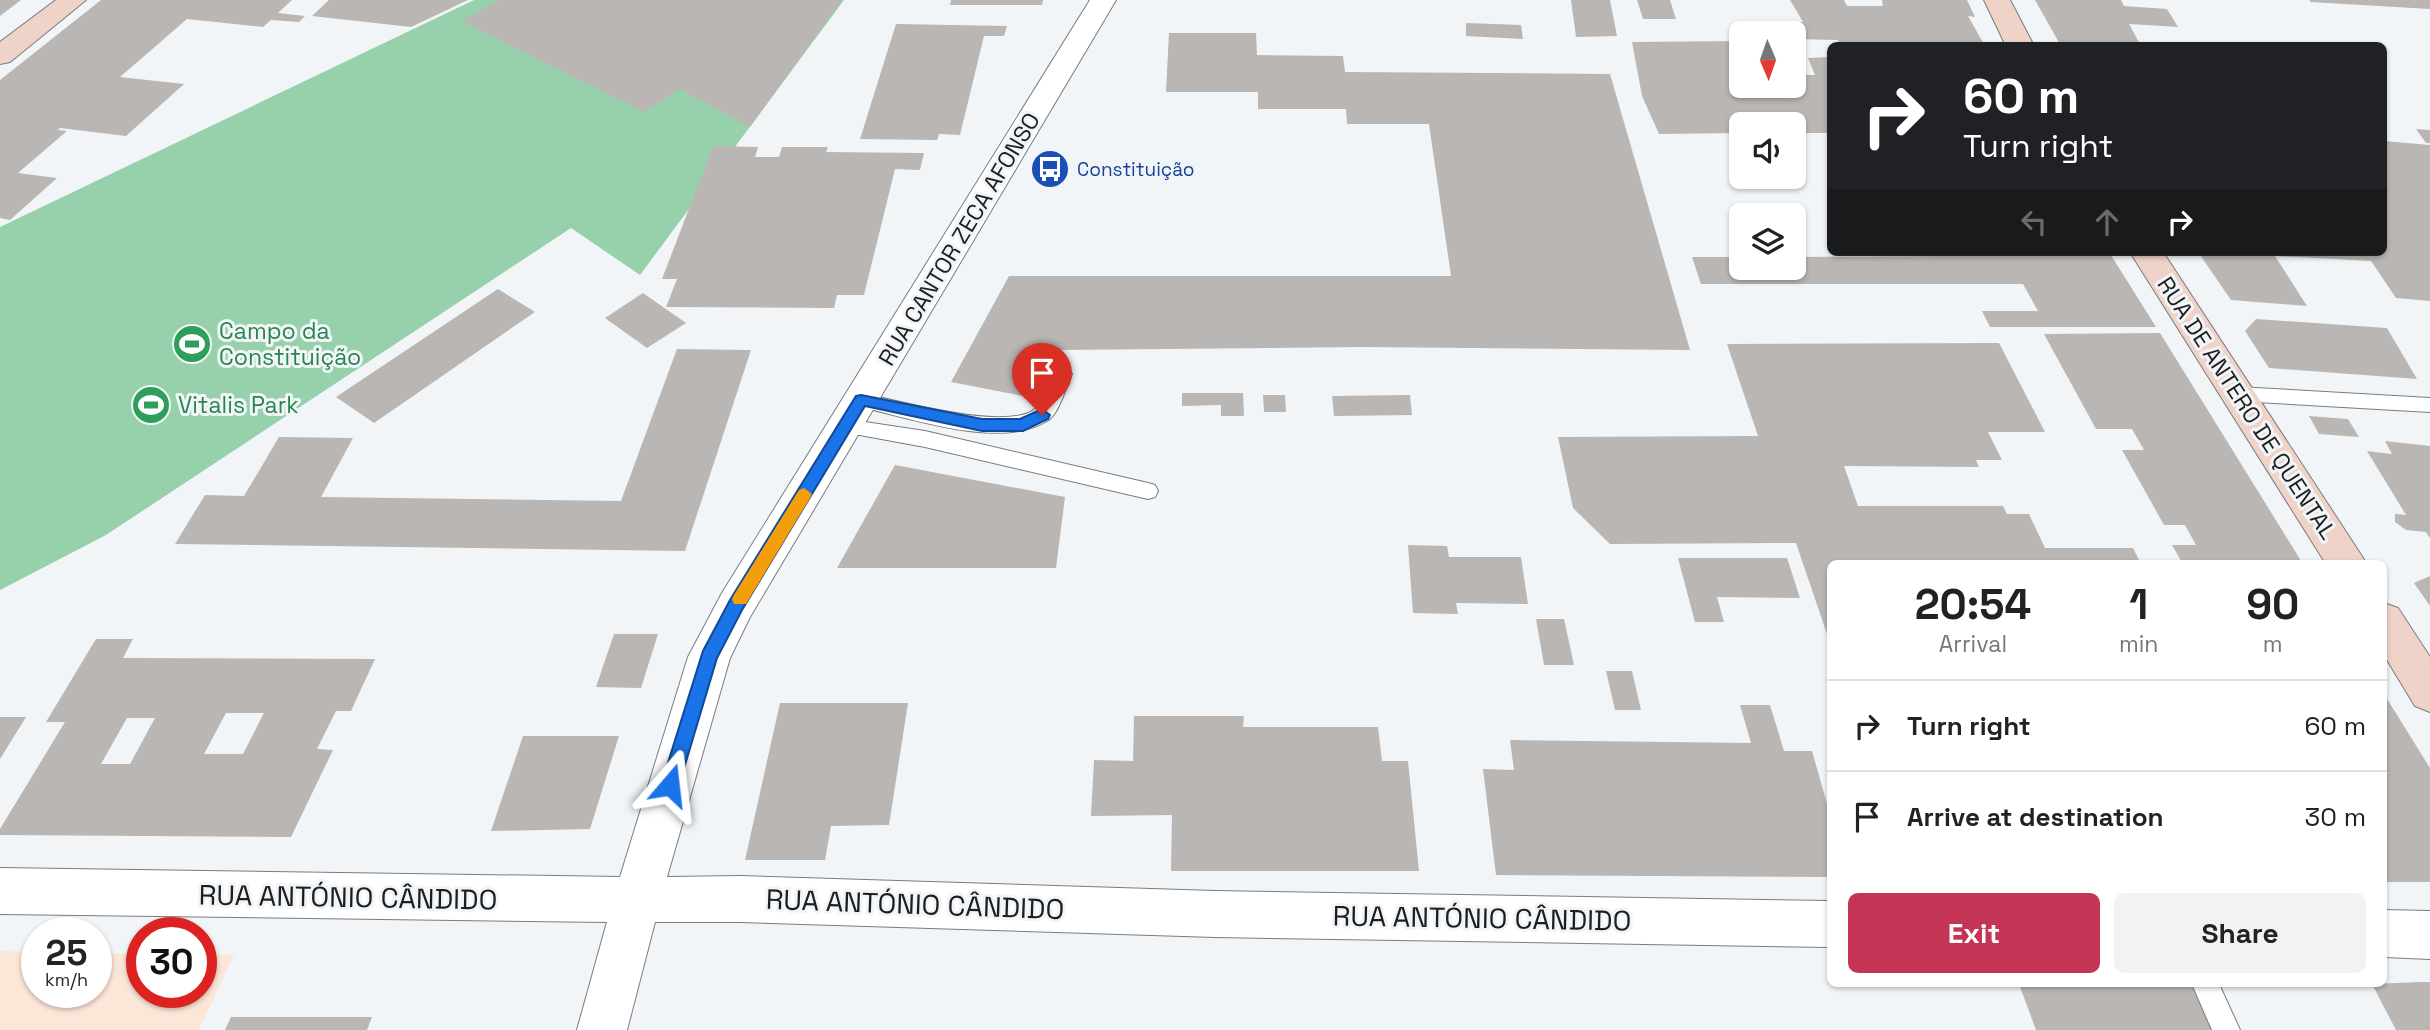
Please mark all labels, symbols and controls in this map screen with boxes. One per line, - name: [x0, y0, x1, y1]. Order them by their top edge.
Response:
- north arrow: [1729, 21, 1806, 98]
- map controls: [1729, 21, 1806, 280]
- text: 60 m: [1963, 65, 2079, 127]
- icon: right: [1848, 70, 1939, 161]
- street label: RUA CANTOR ZECA AFONSO: [871, 107, 1047, 371]
- button: sound: [1729, 112, 1806, 189]
- text: Turn right: [1963, 126, 2113, 166]
- bus stop icon: Constituição: [1029, 148, 1071, 190]
- place label: Constituição: [1077, 157, 1195, 182]
- button: layers: [1729, 203, 1806, 280]
- icon: left: [2015, 203, 2053, 241]
- icon: ahead: [2088, 203, 2126, 241]
- icon: right: [2161, 203, 2199, 241]
- street label: RUA DE ANTERO DE QUENTAL: [2151, 271, 2343, 545]
- place label: Campo da Constituição: [219, 316, 361, 372]
- sports icon: Campo da Constituição: [171, 323, 213, 365]
- pin: [1012, 343, 1072, 415]
- icon: arrive: [1023, 354, 1061, 392]
- sports icon: Vitalis Park: [130, 384, 172, 426]
- place label: Vitalis Park: [178, 390, 299, 420]
- text: 20:54: [1915, 578, 2031, 631]
- text: 1: [2129, 578, 2148, 631]
- text: 90: [2246, 578, 2299, 631]
- text: Arrival: [1939, 629, 2007, 659]
- text: min: [2119, 629, 2158, 659]
- text: m: [2263, 629, 2283, 659]
- icon: right: [1848, 707, 1886, 745]
- text: Turn right: [1907, 709, 2031, 743]
- text: 60 m: [2304, 709, 2366, 743]
- position arrow: [633, 748, 707, 822]
- icon: arrive: [1848, 798, 1886, 836]
- text: Arrive at destination: [1907, 800, 2164, 834]
- text: 30 m: [2305, 800, 2366, 834]
- street label: RUA ANTÓNIO CÂNDIDO: [198, 876, 498, 918]
- street label: RUA ANTÓNIO CÂNDIDO: [765, 881, 1065, 927]
- button: Exit: [1848, 893, 2100, 973]
- button: Share: [2114, 893, 2366, 973]
- street label: RUA ANTÓNIO CÂNDIDO: [1332, 897, 1632, 939]
- speed limit sign: 30: [126, 917, 217, 1008]
- text: 25: [46, 931, 87, 975]
- text: km/h: [45, 968, 88, 991]

